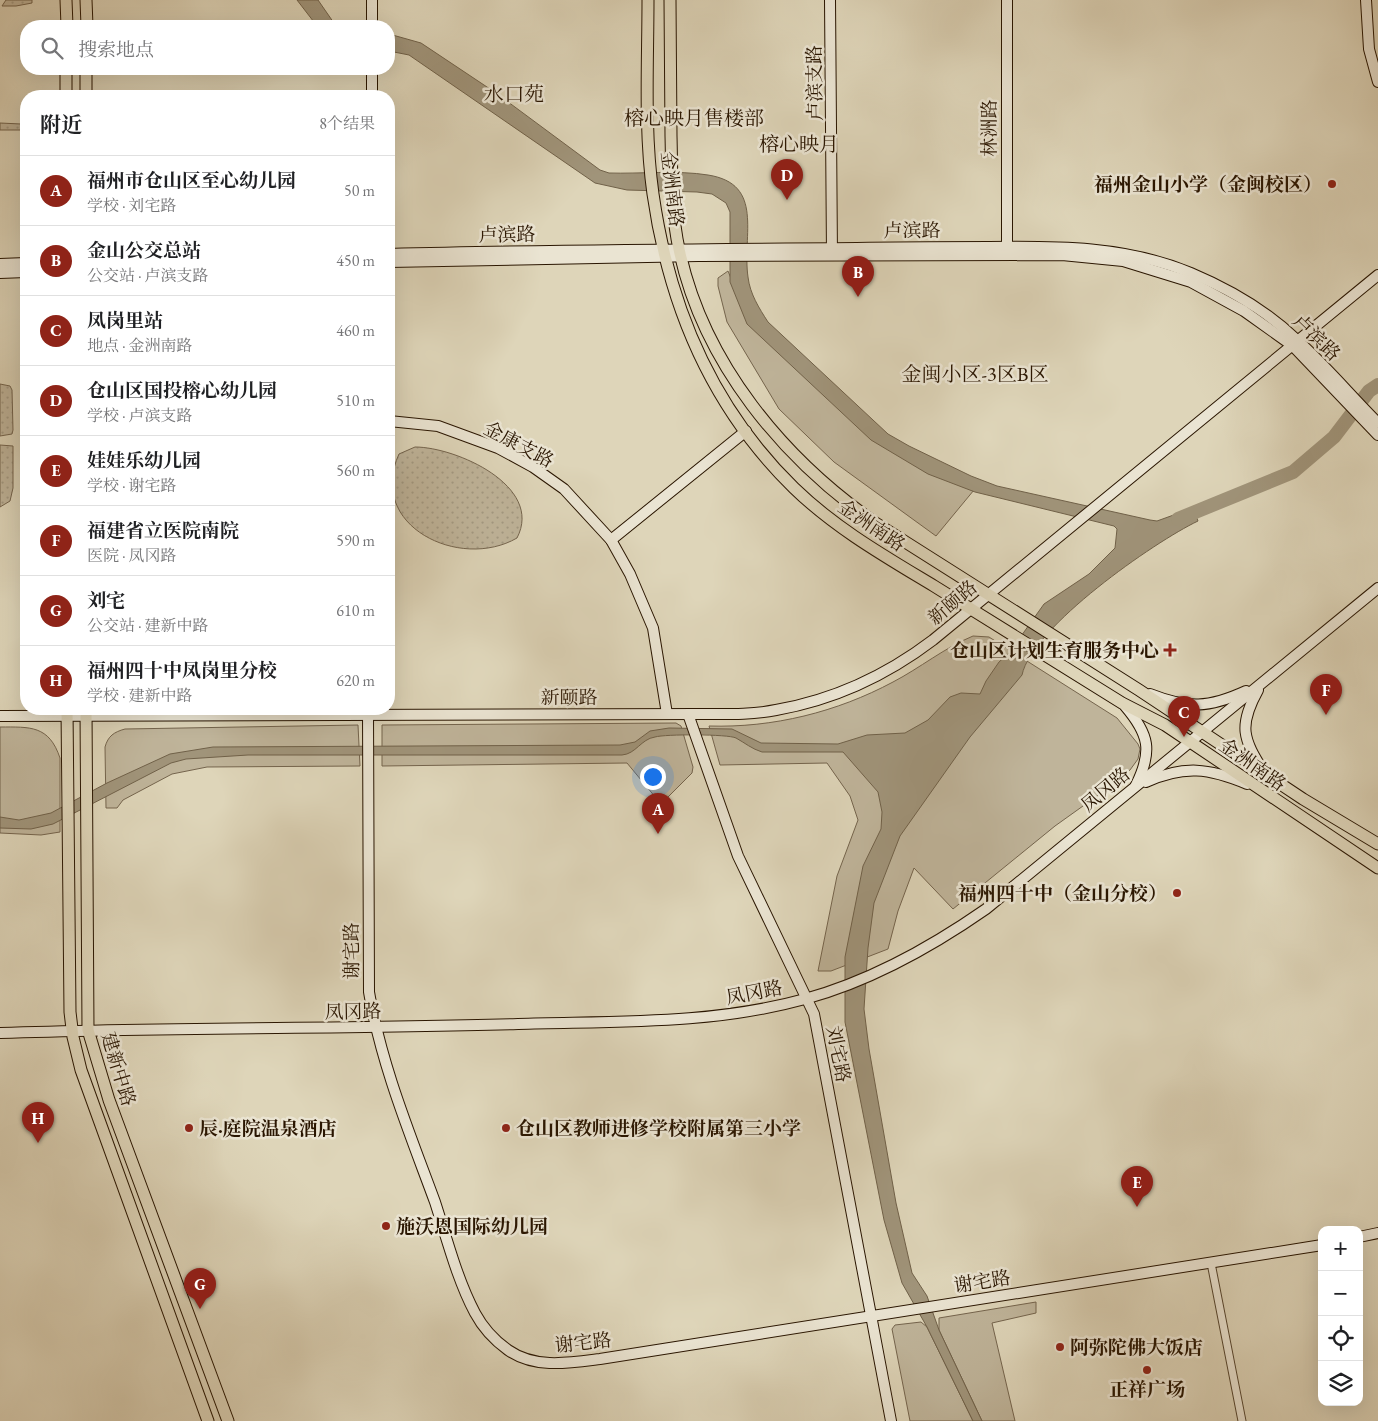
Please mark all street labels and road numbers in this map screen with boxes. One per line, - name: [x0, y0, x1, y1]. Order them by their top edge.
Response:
- street label: 卢滨支路: [801, 45, 828, 121]
- street label: 林洲路: [977, 99, 1002, 157]
- street label: 金洲南路: [655, 150, 690, 228]
- street label: 卢滨路: [883, 218, 941, 243]
- street label: 卢滨路: [478, 222, 536, 247]
- street label: 卢滨路: [1287, 309, 1346, 366]
- street label: 金康支路: [479, 416, 558, 473]
- street label: 金洲南路: [833, 494, 910, 557]
- street label: 新颐路: [922, 574, 982, 630]
- street label: 新颐路: [540, 685, 598, 710]
- street label: 金洲南路: [1214, 732, 1291, 796]
- street label: 凤冈路: [1075, 761, 1135, 817]
- street label: 谢宅路: [339, 922, 364, 980]
- street label: 凤冈路: [724, 975, 784, 1010]
- street label: 凤冈路: [324, 999, 382, 1024]
- street label: 刘宅路: [821, 1024, 856, 1084]
- street label: 建新中路: [95, 1029, 142, 1109]
- street label: 谢宅路: [952, 1265, 1012, 1298]
- street label: 谢宅路: [553, 1327, 613, 1358]

